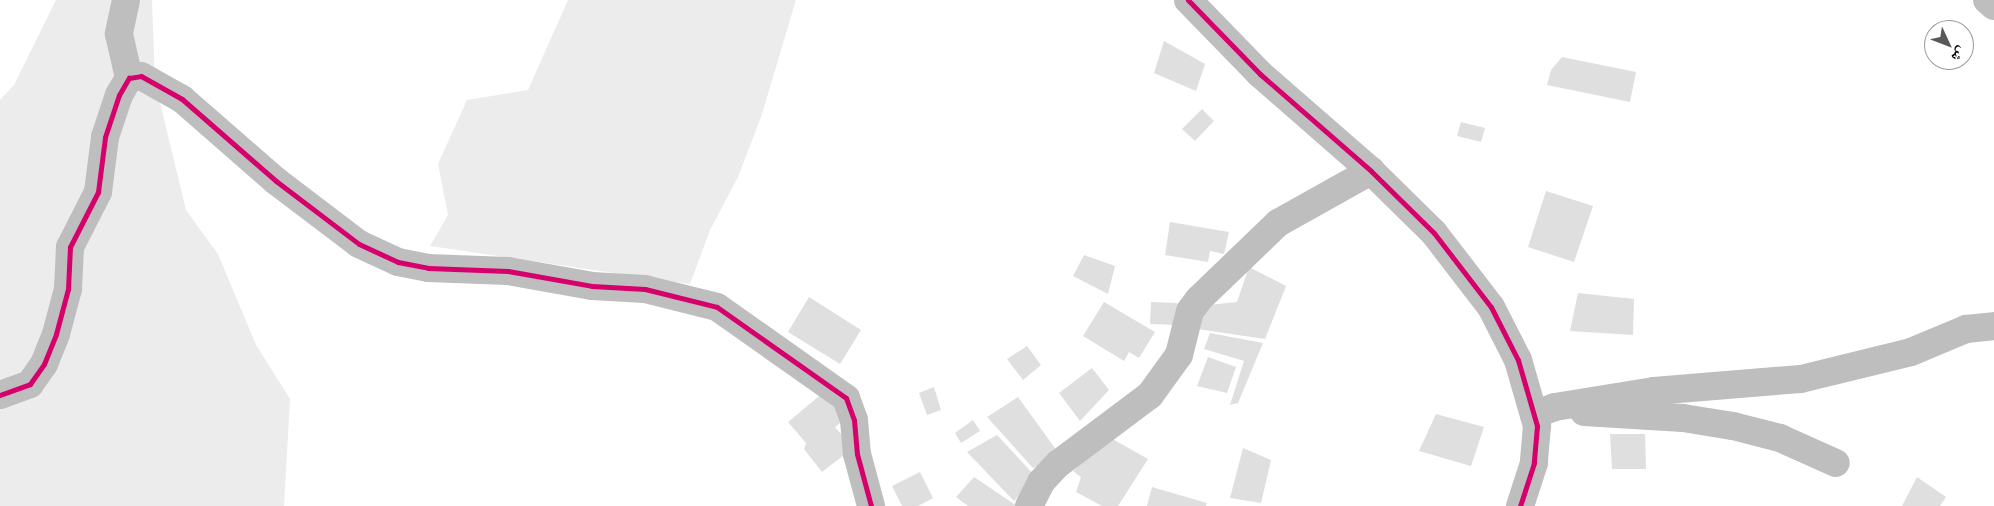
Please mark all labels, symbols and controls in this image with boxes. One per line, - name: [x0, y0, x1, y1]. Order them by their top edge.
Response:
- north arrow: [1924, 20, 1974, 70]
- text: ش: [1948, 44, 1970, 65]

